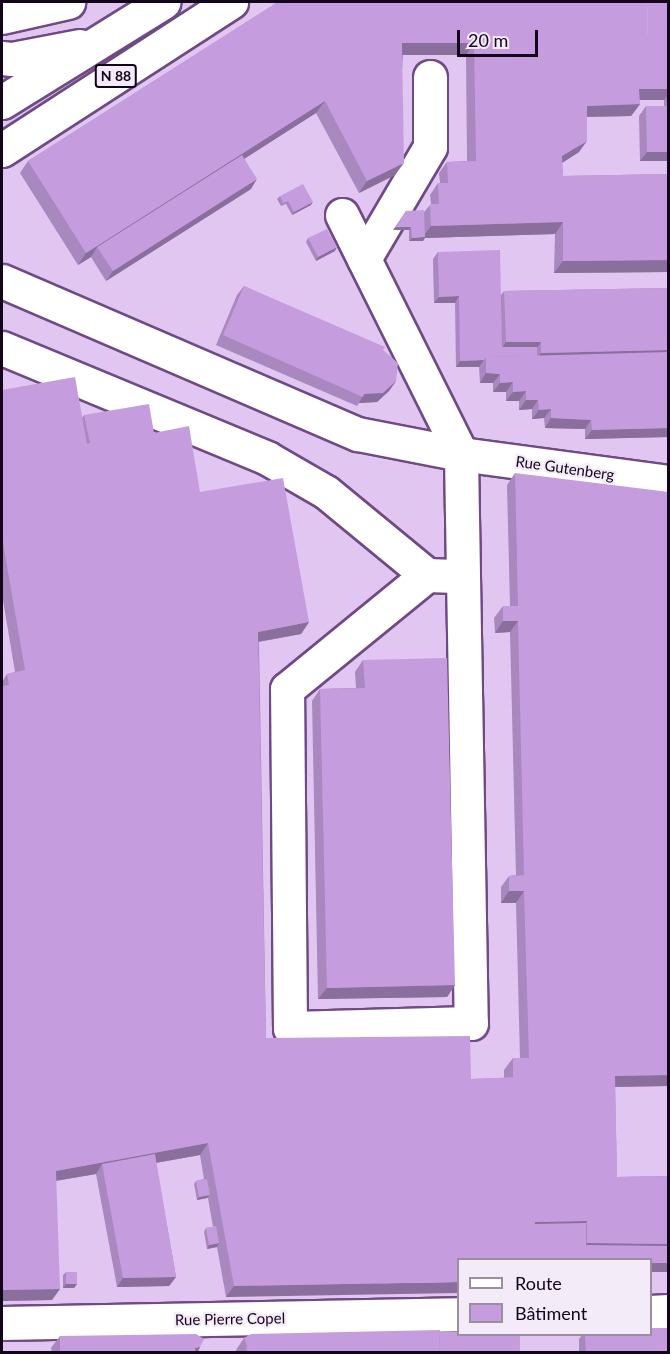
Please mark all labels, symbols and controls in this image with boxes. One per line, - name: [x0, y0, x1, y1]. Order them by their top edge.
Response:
- scale bar: [460, 18, 541, 56]
- text: 20 m: [468, 29, 508, 51]
- road number: N 88: [94, 65, 138, 87]
- street label: Rue Gutenberg: [515, 452, 615, 484]
- legend: [457, 1258, 652, 1336]
- text: Route: [515, 1272, 562, 1294]
- text: Bâtiment: [515, 1302, 587, 1324]
- street label: Rue Pierre Copel: [175, 1309, 285, 1329]

